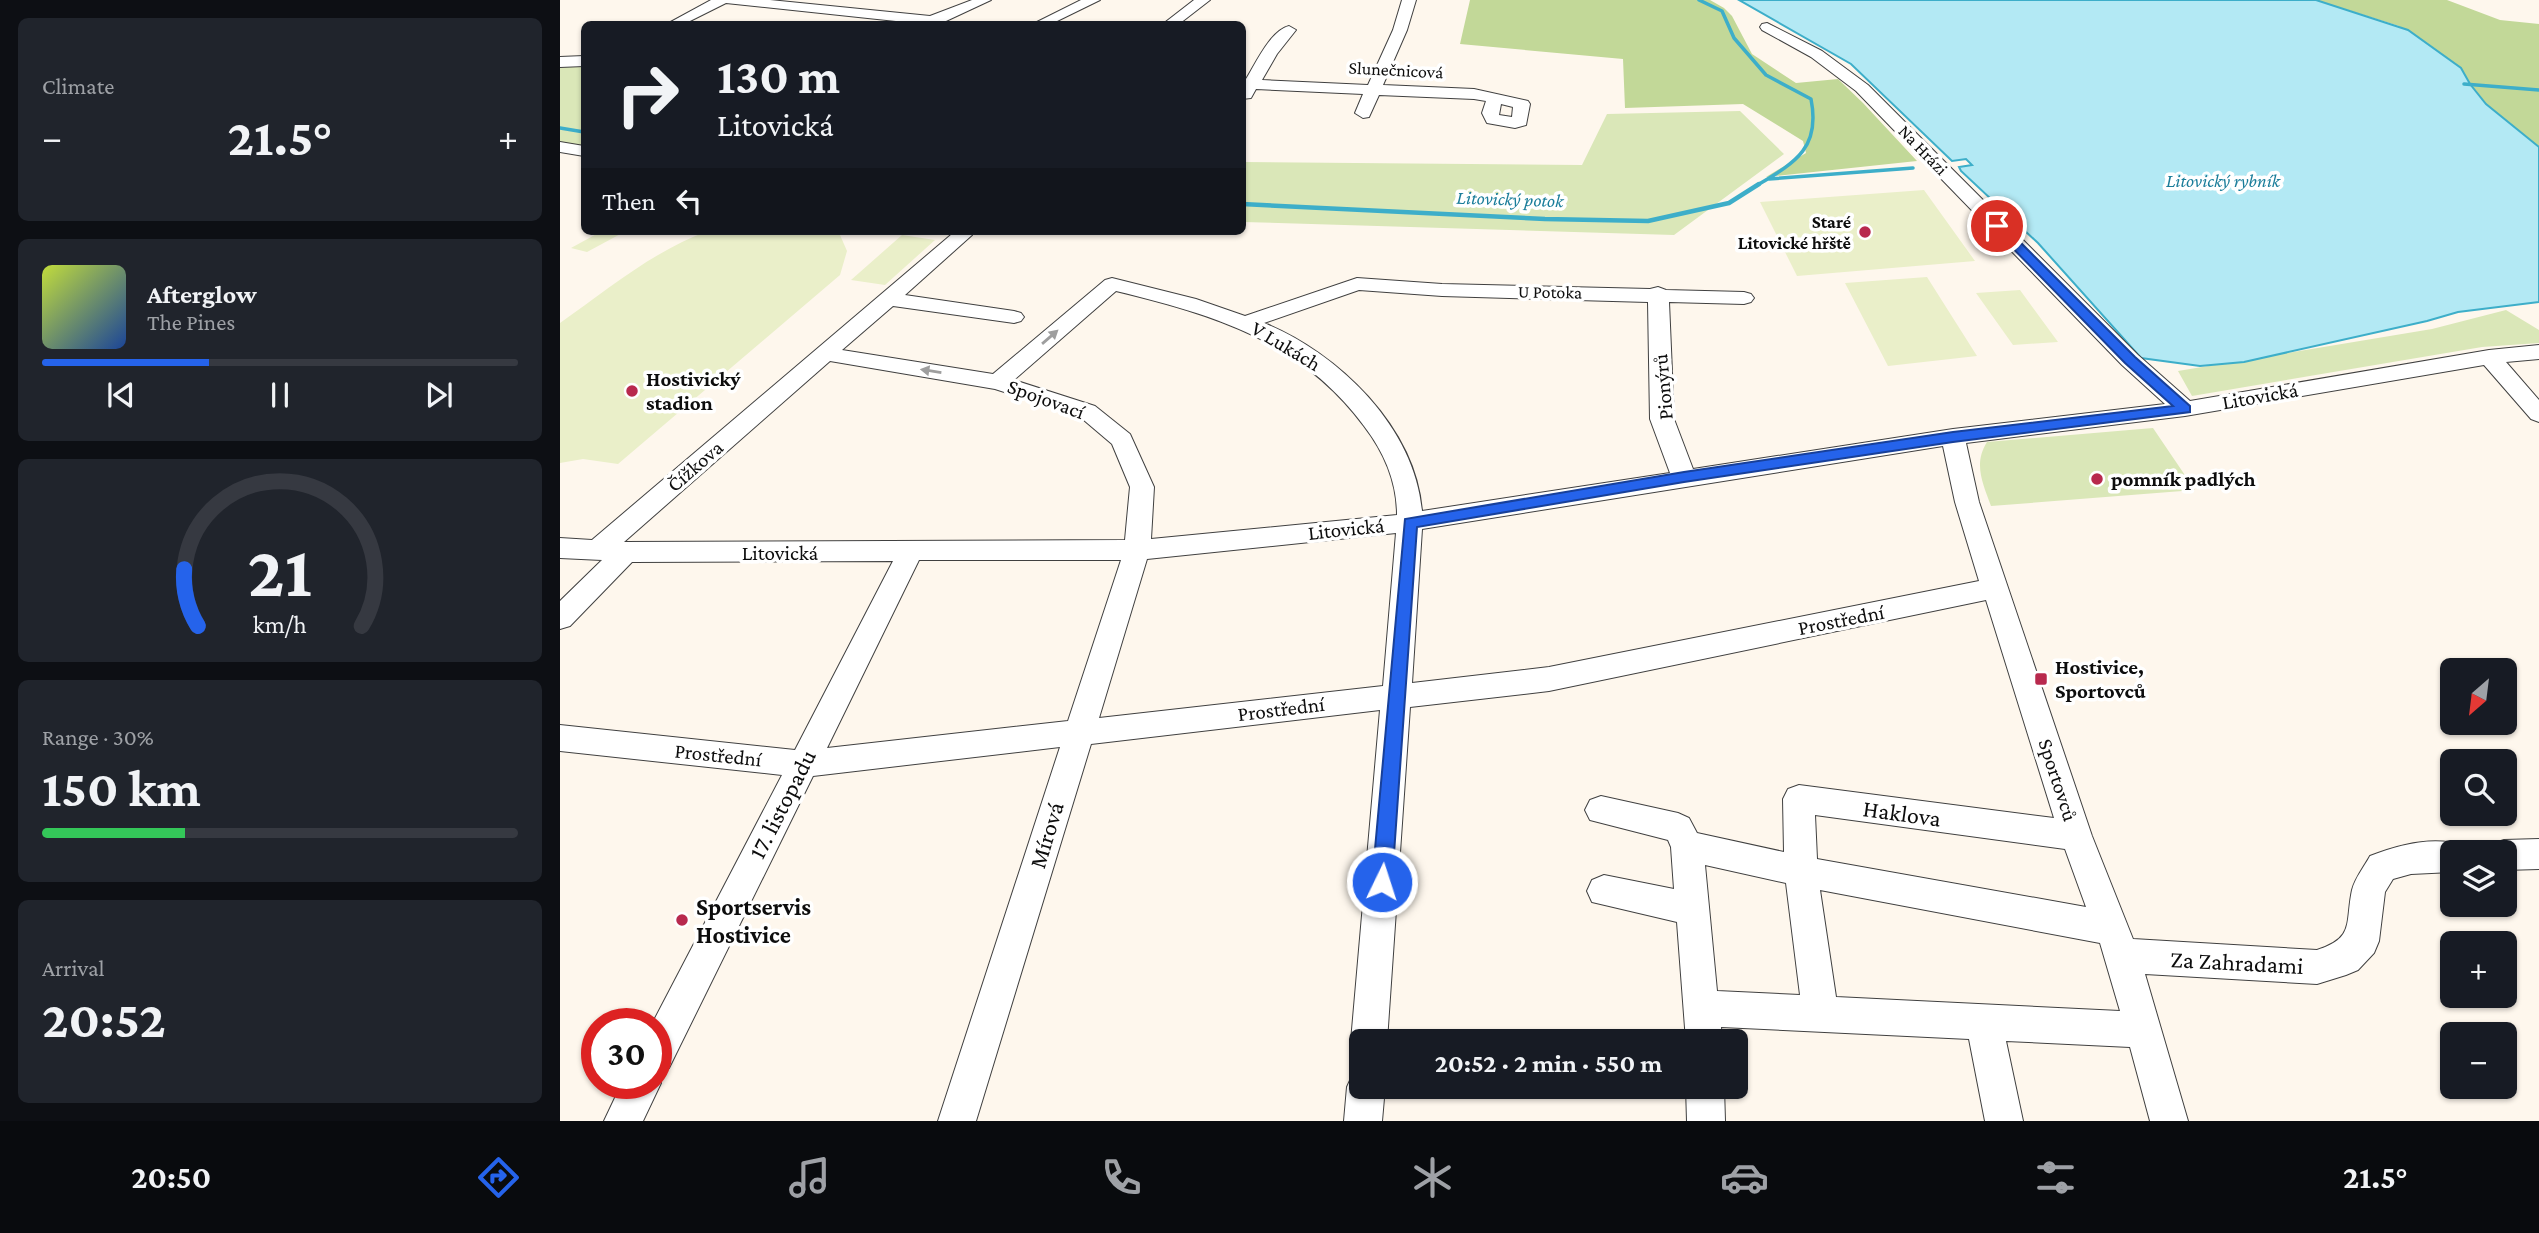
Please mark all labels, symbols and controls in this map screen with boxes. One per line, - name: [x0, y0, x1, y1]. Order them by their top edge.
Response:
- icon: right: [602, 49, 693, 140]
- text: 130 m: [717, 49, 840, 104]
- street label: Slunečnicová: [1348, 58, 1444, 82]
- text: Climate: [42, 73, 114, 99]
- text: Litovická: [717, 107, 834, 143]
- text: 21.5°: [228, 108, 333, 166]
- text: −: [42, 116, 62, 158]
- text: +: [498, 116, 518, 158]
- street label: Na Hrázi: [1894, 121, 1952, 179]
- water label: Litovický rybník: [2166, 170, 2281, 191]
- icon: left: [670, 182, 708, 220]
- text: Then: [602, 187, 656, 216]
- water label: Litovický potok: [1456, 187, 1565, 211]
- pin: [1967, 196, 2027, 256]
- icon: arrive: [1978, 207, 2016, 245]
- place label: Staré Litovické hřště: [1738, 212, 1851, 253]
- marker: Staré Litovické hřště: [1857, 224, 1873, 240]
- text: Afterglow: [147, 280, 257, 309]
- street label: U Potoka: [1518, 281, 1582, 303]
- text: The Pines: [147, 309, 235, 335]
- street label: V Lukách: [1247, 316, 1325, 376]
- one-way arrow: [1041, 330, 1058, 345]
- street label: Pionýrů: [1648, 353, 1678, 421]
- one-way arrow: [920, 365, 942, 376]
- place label: Hostivický stadion: [646, 367, 741, 415]
- street label: Spojovací: [1004, 374, 1089, 425]
- icon: previous: [102, 376, 140, 414]
- icon: pause: [261, 376, 299, 414]
- icon: next: [420, 376, 458, 414]
- street label: Litovická: [2220, 377, 2300, 414]
- marker: Hostivický stadion: [624, 383, 640, 399]
- street label: Čížkova: [662, 435, 728, 497]
- place label: pomník padlých: [2111, 467, 2256, 491]
- marker: pomník padlých: [2089, 471, 2105, 487]
- street label: Litovická: [1307, 513, 1386, 545]
- text: 21: [248, 532, 312, 613]
- street label: Litovická: [742, 541, 819, 565]
- street label: Prostřední: [1796, 600, 1888, 640]
- text: km/h: [253, 611, 307, 638]
- place label: Hostivice, Sportovců: [2055, 655, 2146, 703]
- north arrow: [2440, 658, 2516, 735]
- map controls: [2440, 658, 2517, 1099]
- marker: Hostivice, Sportovců: [2033, 671, 2049, 687]
- street label: Prostřední: [1236, 692, 1327, 726]
- text: Range · 30%: [42, 724, 154, 750]
- street label: Sportovců: [2033, 736, 2083, 824]
- street label: Prostřední: [673, 739, 764, 772]
- street label: 17. listopadu: [743, 745, 821, 863]
- button: search: [2440, 749, 2517, 826]
- text: 150 km: [42, 759, 201, 817]
- street label: Haklova: [1861, 794, 1943, 832]
- street label: Mírová: [1023, 798, 1069, 872]
- button: layers: [2440, 840, 2517, 917]
- position arrow: [1345, 845, 1419, 919]
- place label: Sportservis Hostivice: [696, 893, 811, 948]
- marker: Sportservis Hostivice: [674, 912, 690, 928]
- button: +: [2440, 931, 2517, 1008]
- street label: Za Zahradami: [2170, 945, 2304, 979]
- text: Arrival: [42, 955, 105, 981]
- text: 20:52: [42, 990, 166, 1048]
- speed limit sign: 30: [581, 1008, 672, 1099]
- button: −: [2440, 1022, 2517, 1099]
- text: 20:52 · 2 min · 550 m: [1435, 1049, 1662, 1078]
- icon: directions: [474, 1153, 523, 1202]
- icon: music: [785, 1153, 834, 1202]
- icon: phone: [1097, 1153, 1146, 1202]
- icon: climate: [1408, 1153, 1457, 1202]
- icon: car: [1720, 1153, 1769, 1202]
- icon: filters: [2031, 1153, 2080, 1202]
- text: 20:50: [131, 1159, 211, 1195]
- text: 21.5°: [2343, 1159, 2408, 1195]

